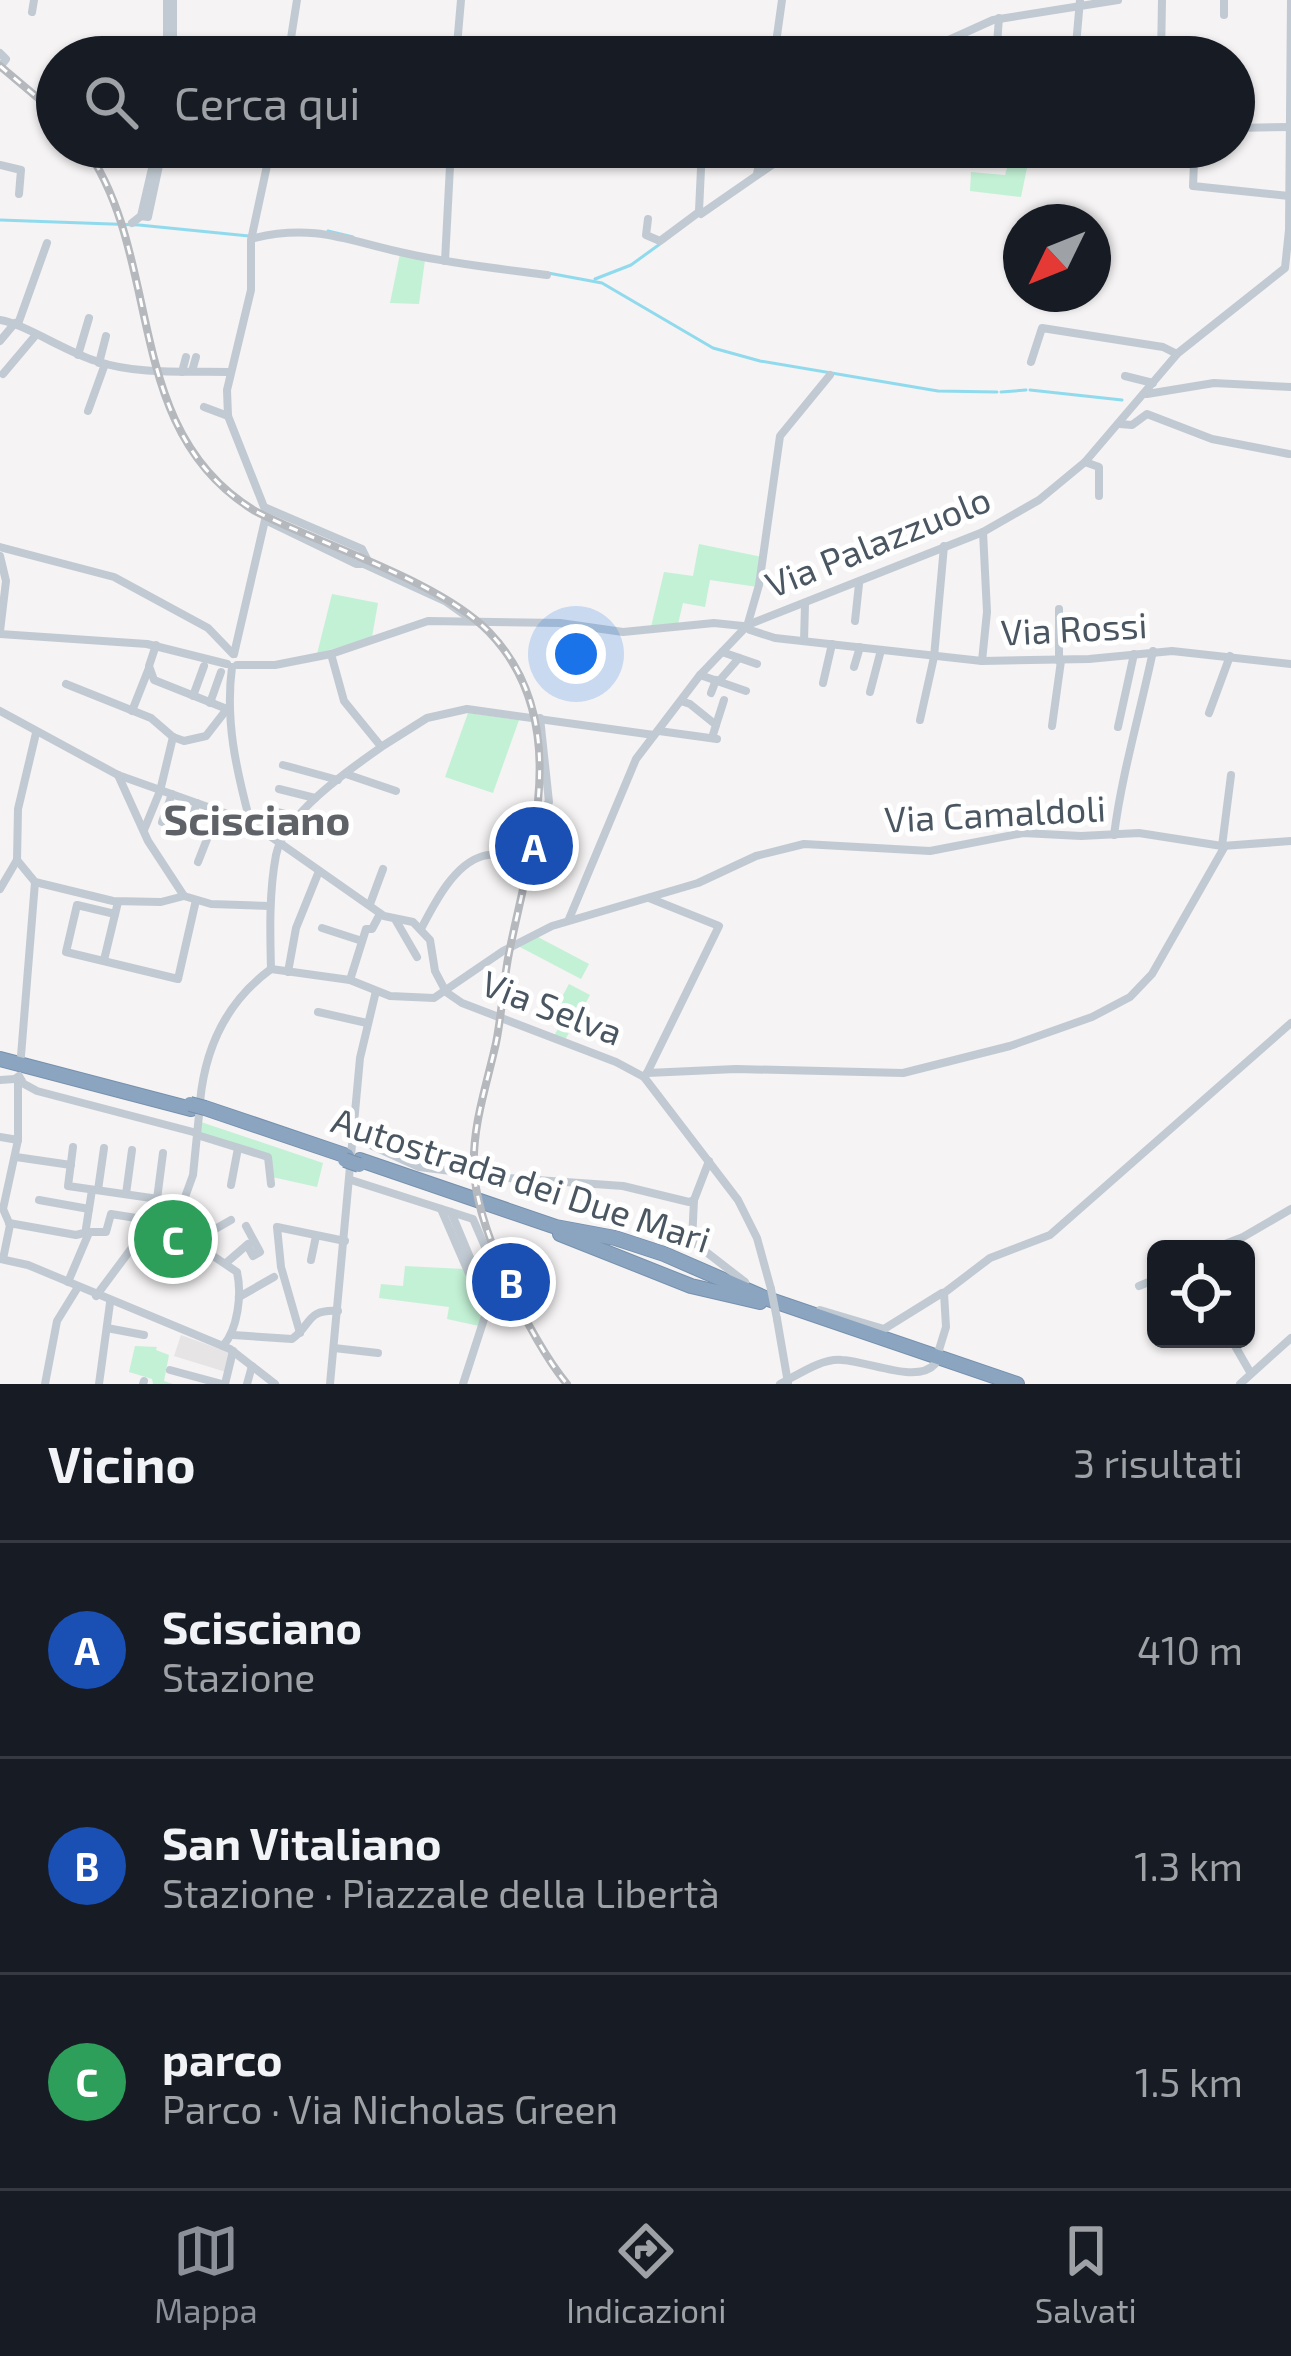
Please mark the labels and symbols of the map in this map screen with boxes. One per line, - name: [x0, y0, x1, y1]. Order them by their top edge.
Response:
- north arrow: [1003, 204, 1111, 312]
- street label: Via Palazzuolo: [759, 476, 996, 605]
- street label: Via Rossi: [1000, 602, 1148, 653]
- your location: [546, 624, 606, 684]
- street label: Via Camaldoli: [883, 785, 1107, 840]
- district label: Scisciano: [164, 793, 350, 843]
- pin: A: [495, 801, 573, 891]
- street label: Via Selva: [476, 960, 629, 1053]
- street label: Autostrada dei Due Mari: [327, 1097, 716, 1260]
- pin: C: [134, 1194, 212, 1284]
- pin: B: [472, 1237, 550, 1327]

